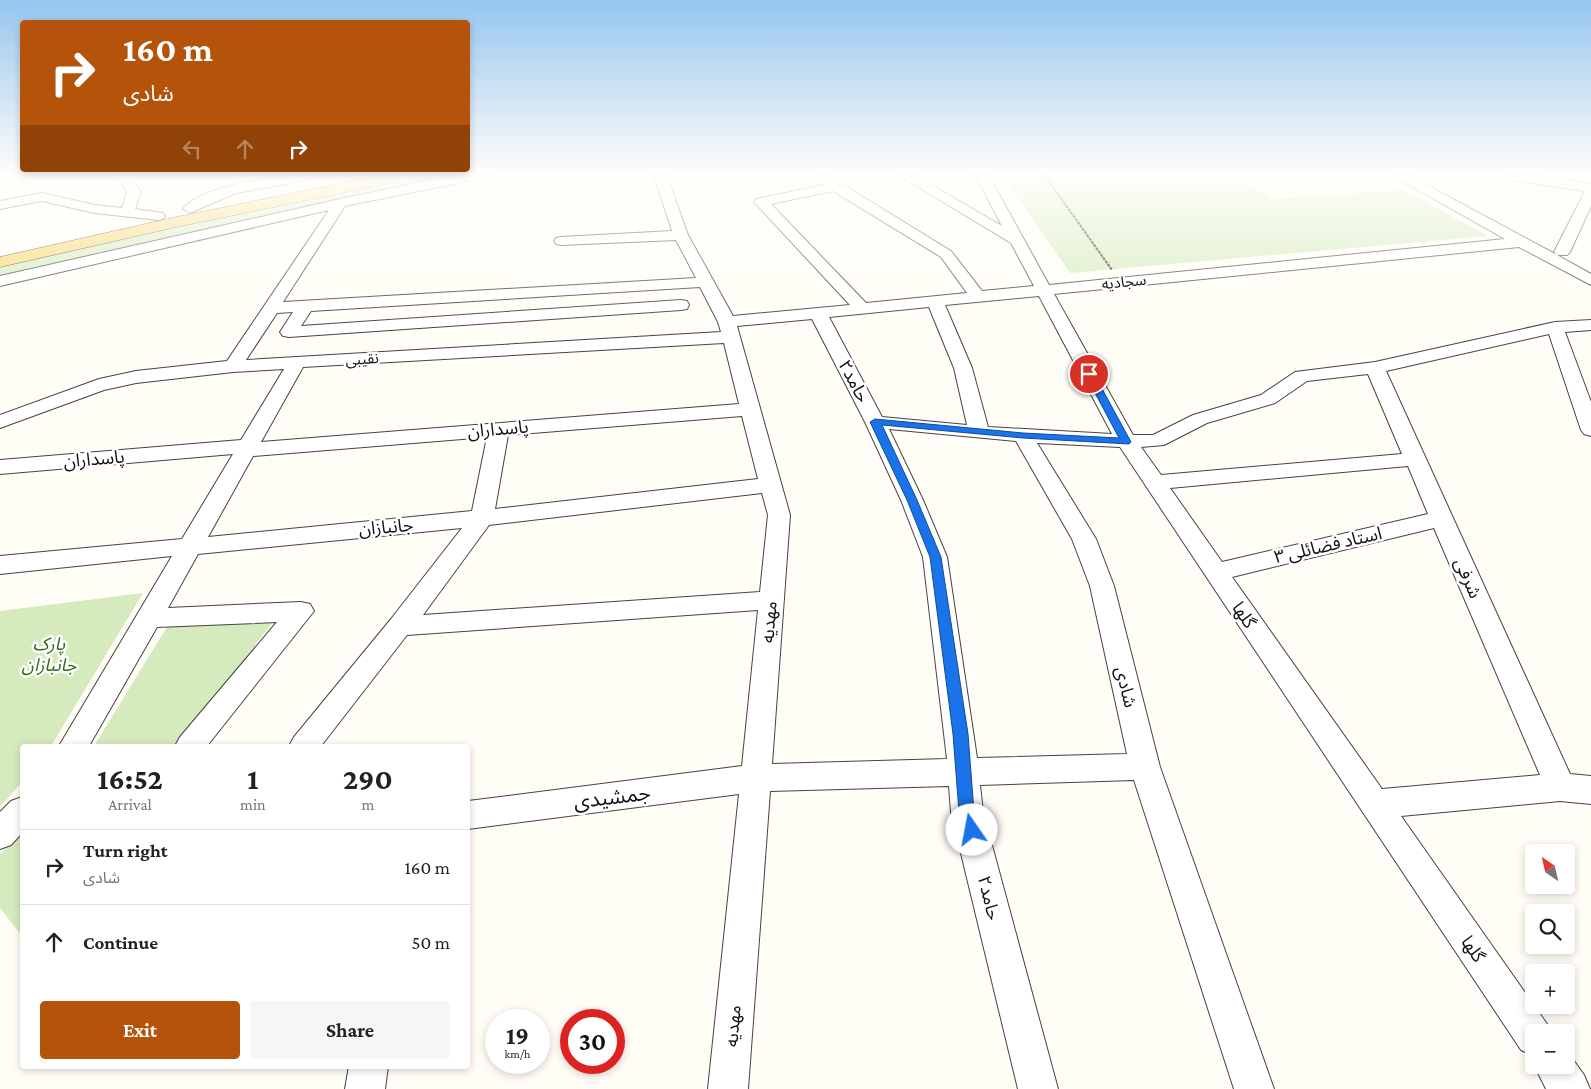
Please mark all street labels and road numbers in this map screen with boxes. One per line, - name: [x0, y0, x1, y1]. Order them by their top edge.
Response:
- street label: سجادیه: [1101, 272, 1147, 292]
- street label: نقیبی: [345, 350, 379, 369]
- street label: حامد۲: [835, 356, 873, 406]
- street label: پاسداران: [467, 416, 530, 443]
- street label: پاسداران: [63, 446, 126, 473]
- street label: جانبازان: [358, 515, 414, 540]
- street label: استاد فضائلی ۳: [1272, 523, 1384, 568]
- street label: شرفی: [1449, 555, 1486, 602]
- street label: گلها: [1228, 598, 1260, 632]
- street label: مهدیه: [757, 600, 781, 644]
- street label: شادی: [1110, 664, 1141, 710]
- street label: جمشیدی: [572, 780, 652, 814]
- street label: حامد۲: [974, 874, 1004, 922]
- street label: گلها: [1457, 932, 1489, 966]
- street label: مهدیه: [721, 1004, 745, 1048]

